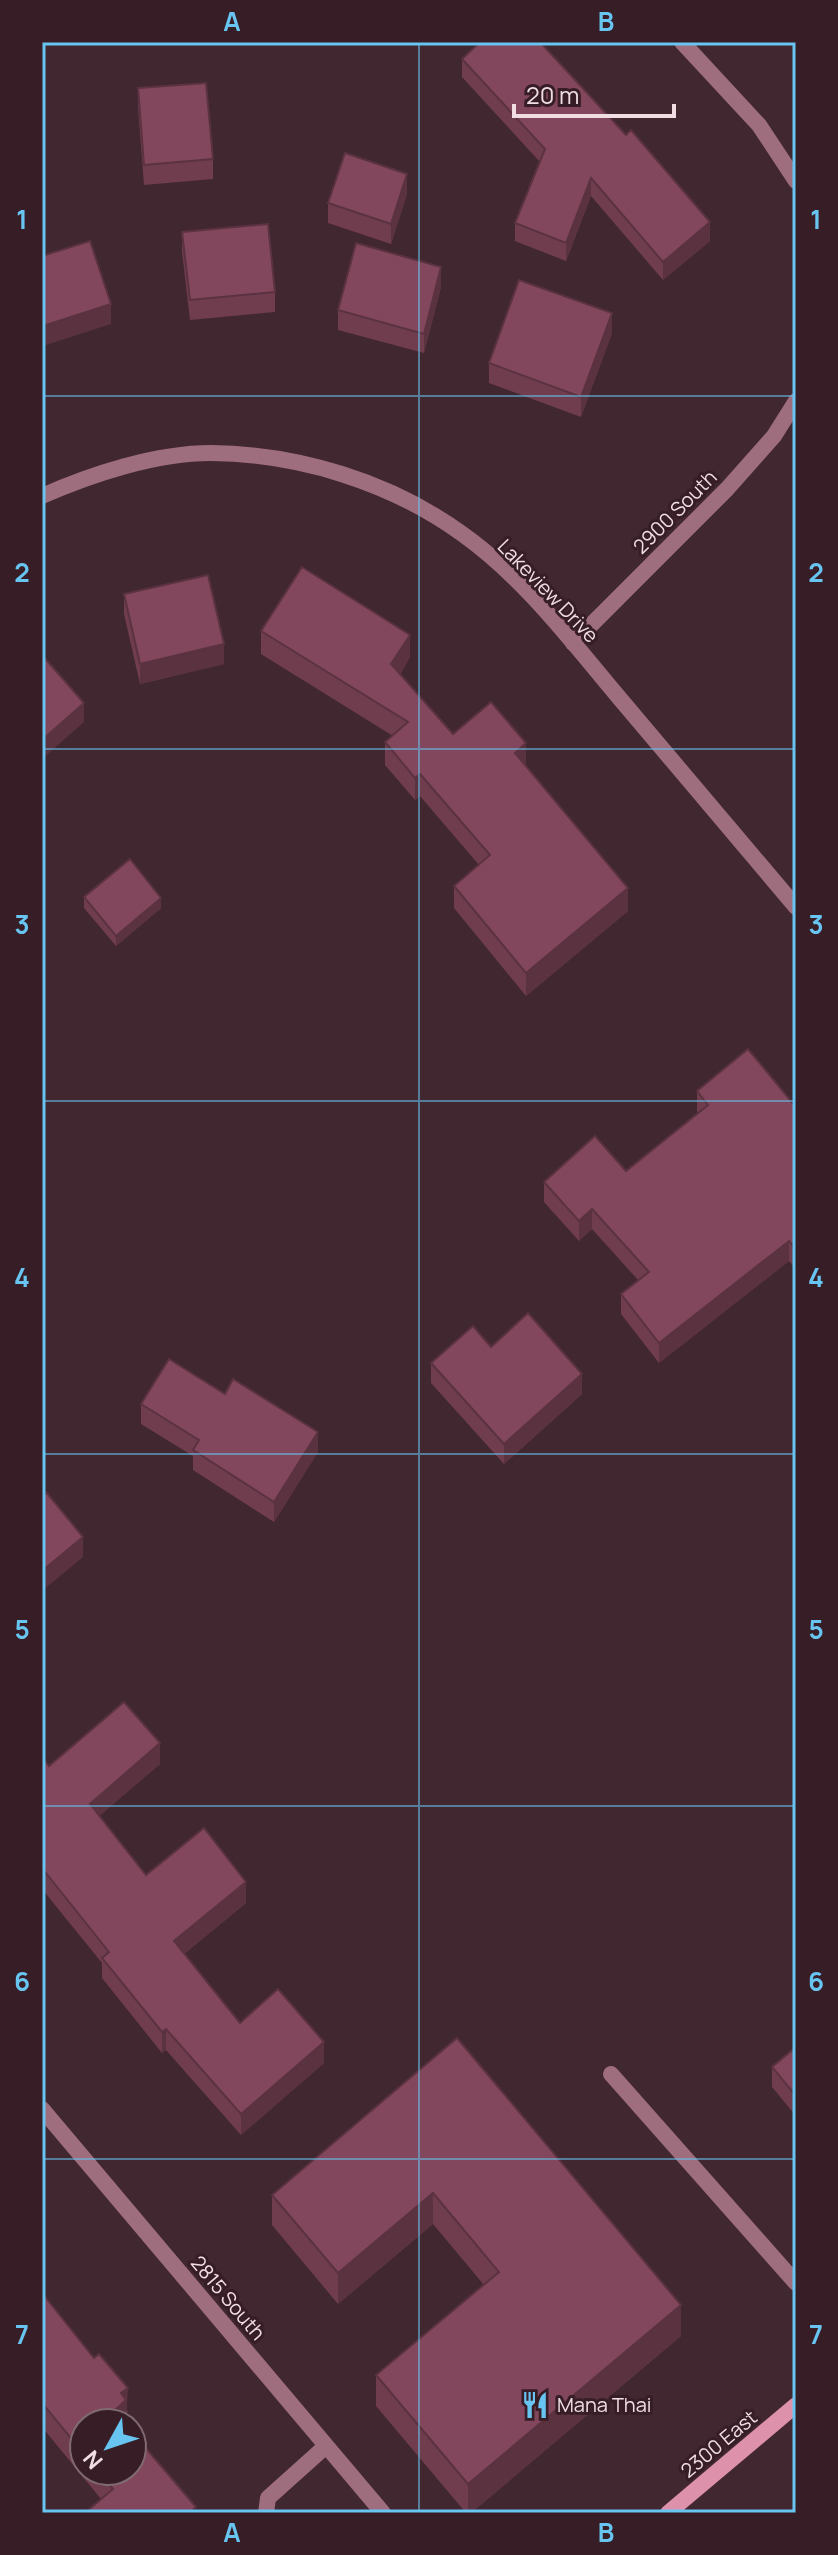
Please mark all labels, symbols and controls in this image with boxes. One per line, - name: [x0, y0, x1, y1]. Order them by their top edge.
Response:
- text: A: [223, 3, 241, 39]
- text: B: [598, 3, 614, 39]
- scale bar: [514, 68, 674, 118]
- text: 20 m: [526, 78, 579, 111]
- text: 1: [16, 201, 28, 237]
- text: 1: [810, 201, 822, 237]
- street label: 2900 South: [627, 464, 722, 559]
- street label: Lakeview Drive: [492, 533, 605, 648]
- text: 2: [14, 554, 30, 590]
- text: 2: [808, 554, 824, 590]
- text: 3: [14, 906, 30, 942]
- text: 3: [808, 906, 824, 942]
- text: 4: [14, 1259, 30, 1295]
- text: 4: [808, 1259, 824, 1295]
- text: 5: [14, 1611, 30, 1647]
- text: 5: [808, 1611, 824, 1647]
- text: 6: [14, 1963, 30, 1999]
- text: 6: [808, 1963, 824, 1999]
- street label: 2815 South: [185, 2250, 272, 2346]
- text: 7: [15, 2316, 29, 2352]
- text: 7: [809, 2316, 823, 2352]
- restaurant icon: Mana Thai: [520, 2390, 550, 2420]
- place label: Mana Thai: [557, 2391, 652, 2418]
- street label: 2300 East: [675, 2404, 763, 2483]
- north arrow: [68, 2407, 148, 2487]
- text: N: [76, 2444, 109, 2476]
- text: A: [223, 2514, 241, 2550]
- text: B: [598, 2514, 614, 2550]

